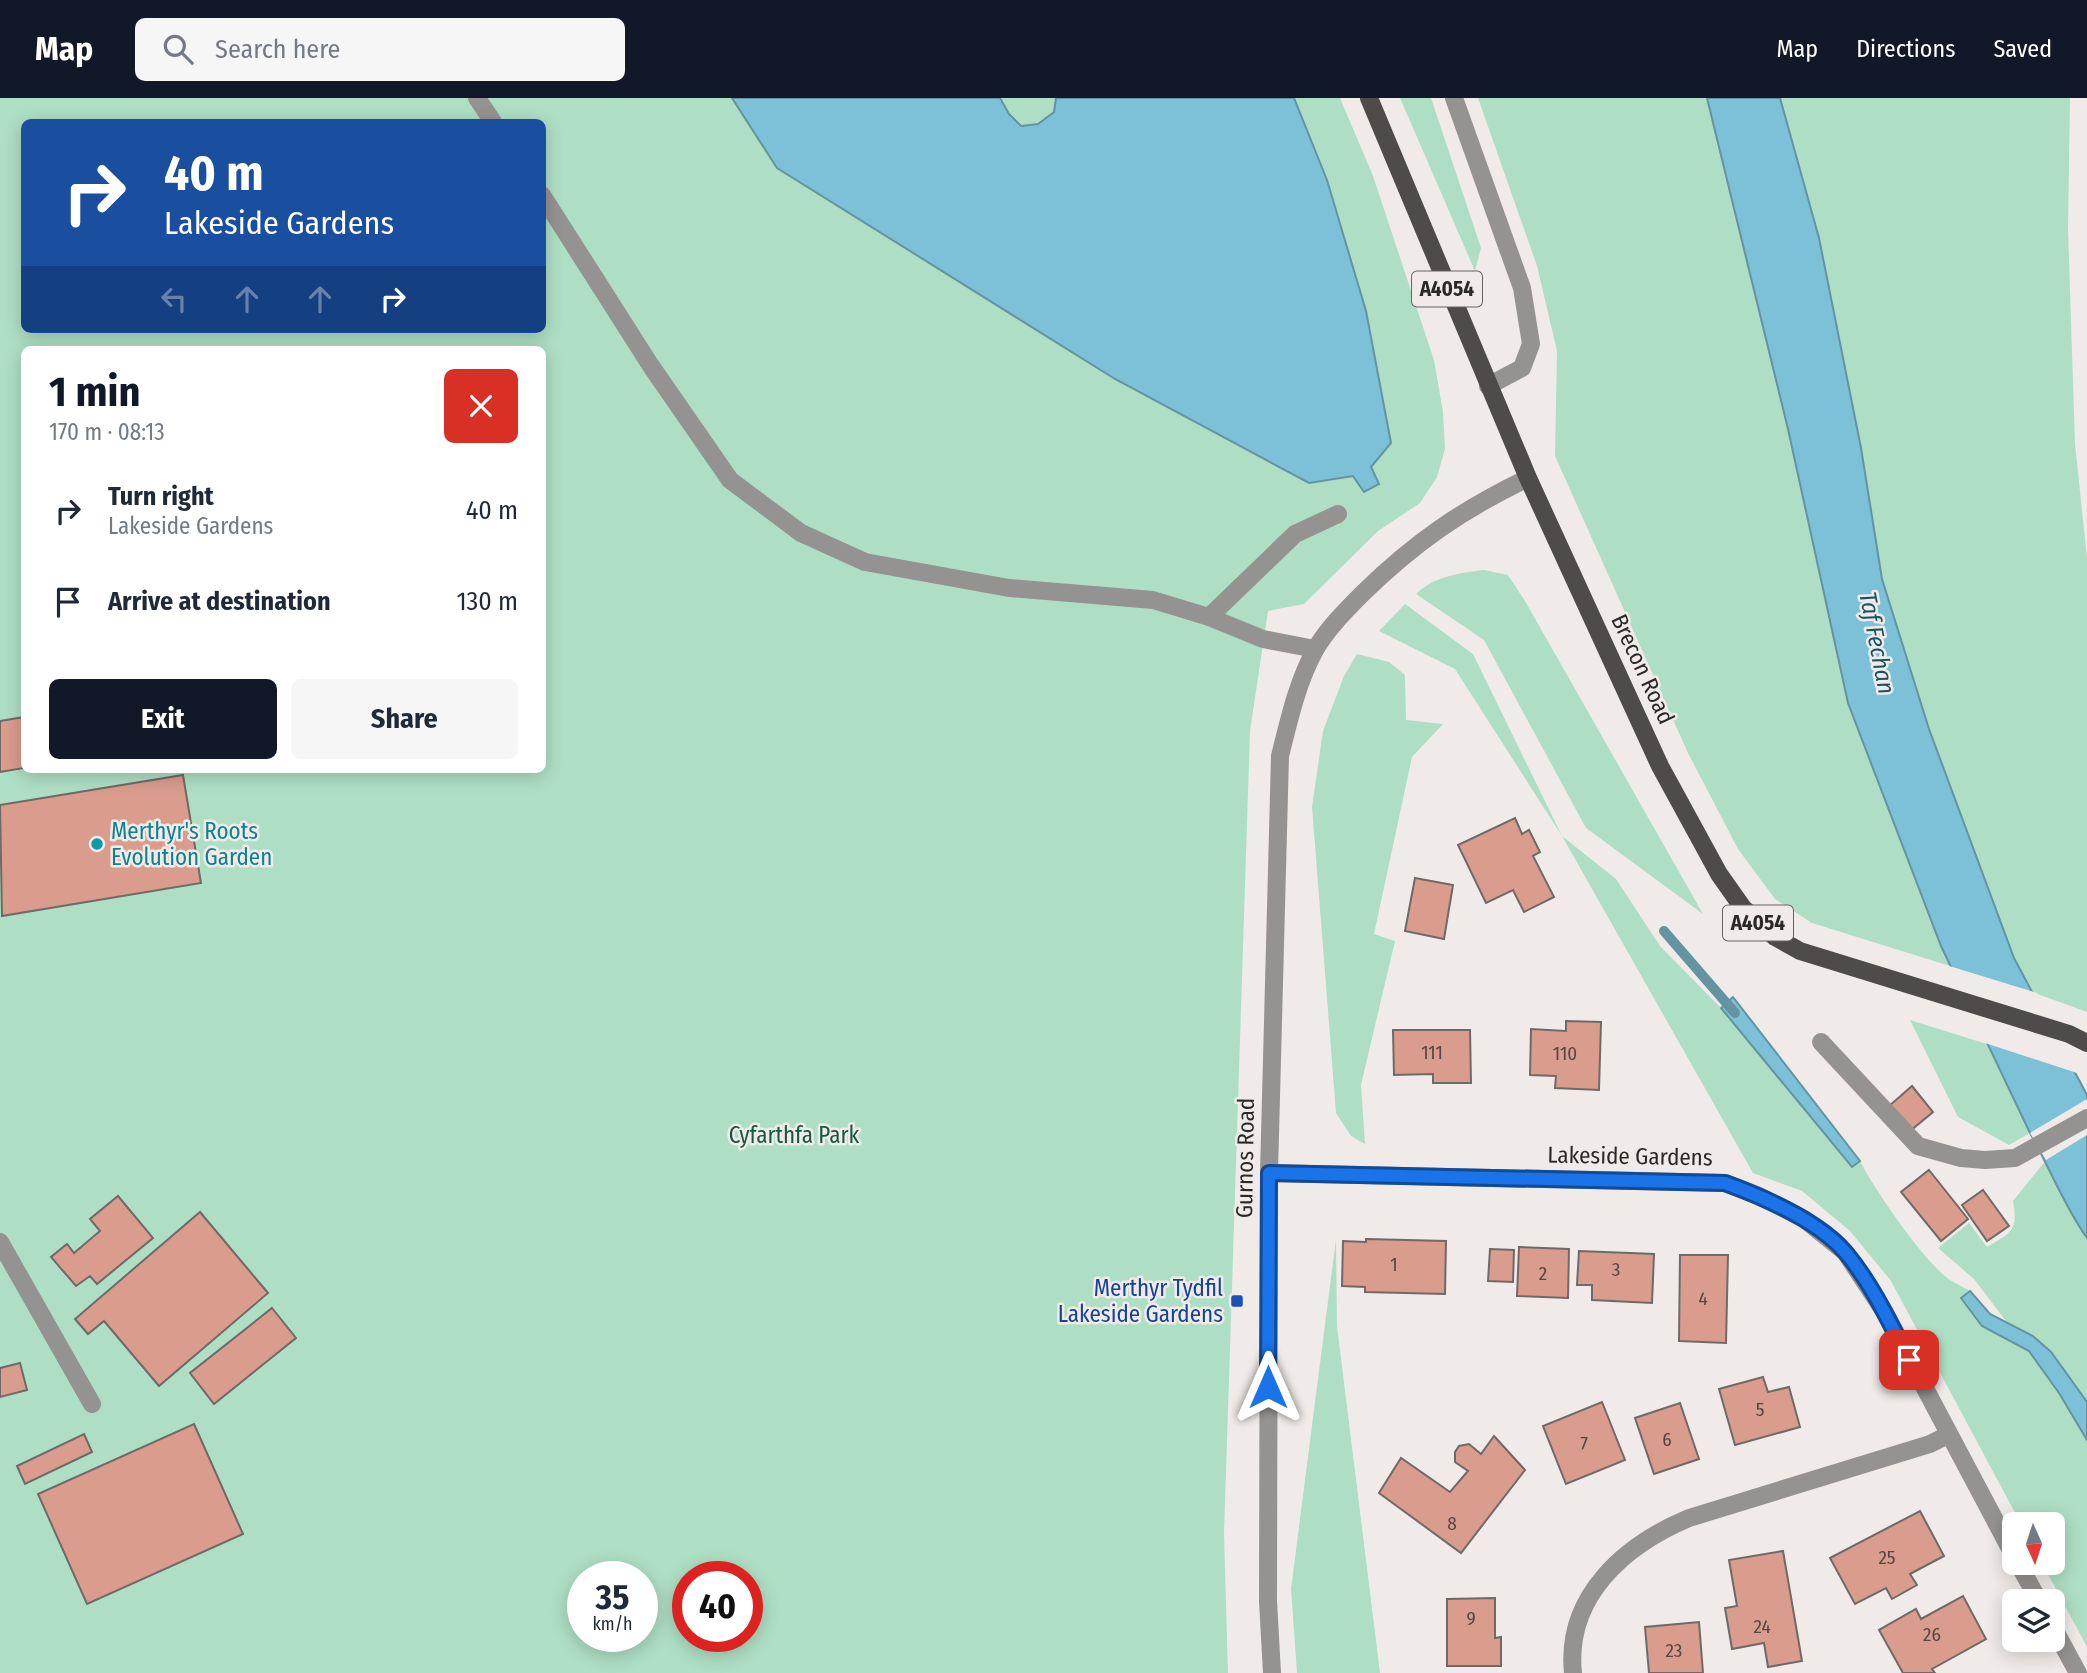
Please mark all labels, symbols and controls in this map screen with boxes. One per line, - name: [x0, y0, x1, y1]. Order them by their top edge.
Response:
- search box: [135, 18, 625, 81]
- text: Map: [35, 29, 93, 69]
- icon: search: [159, 30, 197, 68]
- text: Search here: [215, 34, 340, 65]
- text: Map: [1777, 35, 1818, 63]
- text: Directions: [1856, 35, 1955, 63]
- text: Saved: [1993, 35, 2052, 63]
- text: 40 m: [164, 144, 264, 203]
- icon: right: [49, 147, 140, 238]
- text: Lakeside Gardens: [164, 204, 394, 242]
- road number: A4054: [1412, 272, 1482, 306]
- icon: left: [155, 280, 193, 318]
- icon: ahead: [228, 280, 266, 318]
- icon: ahead: [301, 280, 339, 318]
- icon: right: [374, 280, 412, 318]
- text: 1 min: [49, 367, 140, 417]
- button: close: [444, 369, 518, 443]
- text: 170 m · 08:13: [49, 418, 165, 446]
- text: Turn right: [108, 481, 214, 512]
- icon: right: [49, 492, 87, 530]
- text: 40 m: [466, 495, 518, 526]
- text: Lakeside Gardens: [108, 512, 273, 540]
- icon: arrive: [49, 583, 87, 621]
- text: Arrive at destination: [108, 586, 331, 617]
- text: 130 m: [456, 586, 518, 617]
- water label: Taf Fechan: [1853, 590, 1901, 696]
- street label: Brecon Road: [1605, 610, 1681, 728]
- button: Exit: [49, 679, 277, 759]
- button: Share: [291, 679, 518, 759]
- place label: Merthyr's Roots Evolution Garden: [111, 817, 272, 871]
- marker: Merthyr's Roots Evolution Garden: [89, 836, 105, 852]
- road number: A4054: [1723, 906, 1793, 940]
- house number: 111: [1421, 1041, 1443, 1064]
- house number: 110: [1553, 1042, 1577, 1065]
- street label: Gurnos Road: [1230, 1098, 1260, 1218]
- park label: Cyfarthfa Park: [729, 1121, 859, 1149]
- street label: Lakeside Gardens: [1547, 1141, 1713, 1171]
- house number: 1: [1390, 1253, 1398, 1276]
- house number: 3: [1612, 1258, 1620, 1281]
- house number: 2: [1539, 1262, 1547, 1285]
- place label: Merthyr Tydfil Lakeside Gardens: [1058, 1274, 1223, 1328]
- house number: 4: [1698, 1287, 1708, 1310]
- marker: Merthyr Tydfil Lakeside Gardens: [1229, 1293, 1245, 1309]
- pin: [1879, 1330, 1939, 1390]
- icon: arrive: [1890, 1341, 1928, 1379]
- position arrow: [1231, 1350, 1305, 1424]
- house number: 5: [1756, 1398, 1764, 1421]
- house number: 6: [1662, 1428, 1672, 1451]
- house number: 7: [1580, 1432, 1588, 1455]
- house number: 8: [1447, 1512, 1457, 1535]
- north arrow: [2002, 1512, 2065, 1575]
- map controls: [2002, 1512, 2065, 1652]
- house number: 25: [1878, 1546, 1896, 1569]
- speed limit sign: 40: [672, 1561, 763, 1652]
- text: 35: [596, 1576, 629, 1618]
- button: layers: [2002, 1589, 2065, 1652]
- house number: 9: [1466, 1607, 1476, 1630]
- text: km/h: [592, 1613, 633, 1635]
- house number: 24: [1753, 1615, 1771, 1638]
- house number: 26: [1923, 1623, 1941, 1646]
- house number: 23: [1666, 1639, 1682, 1662]

